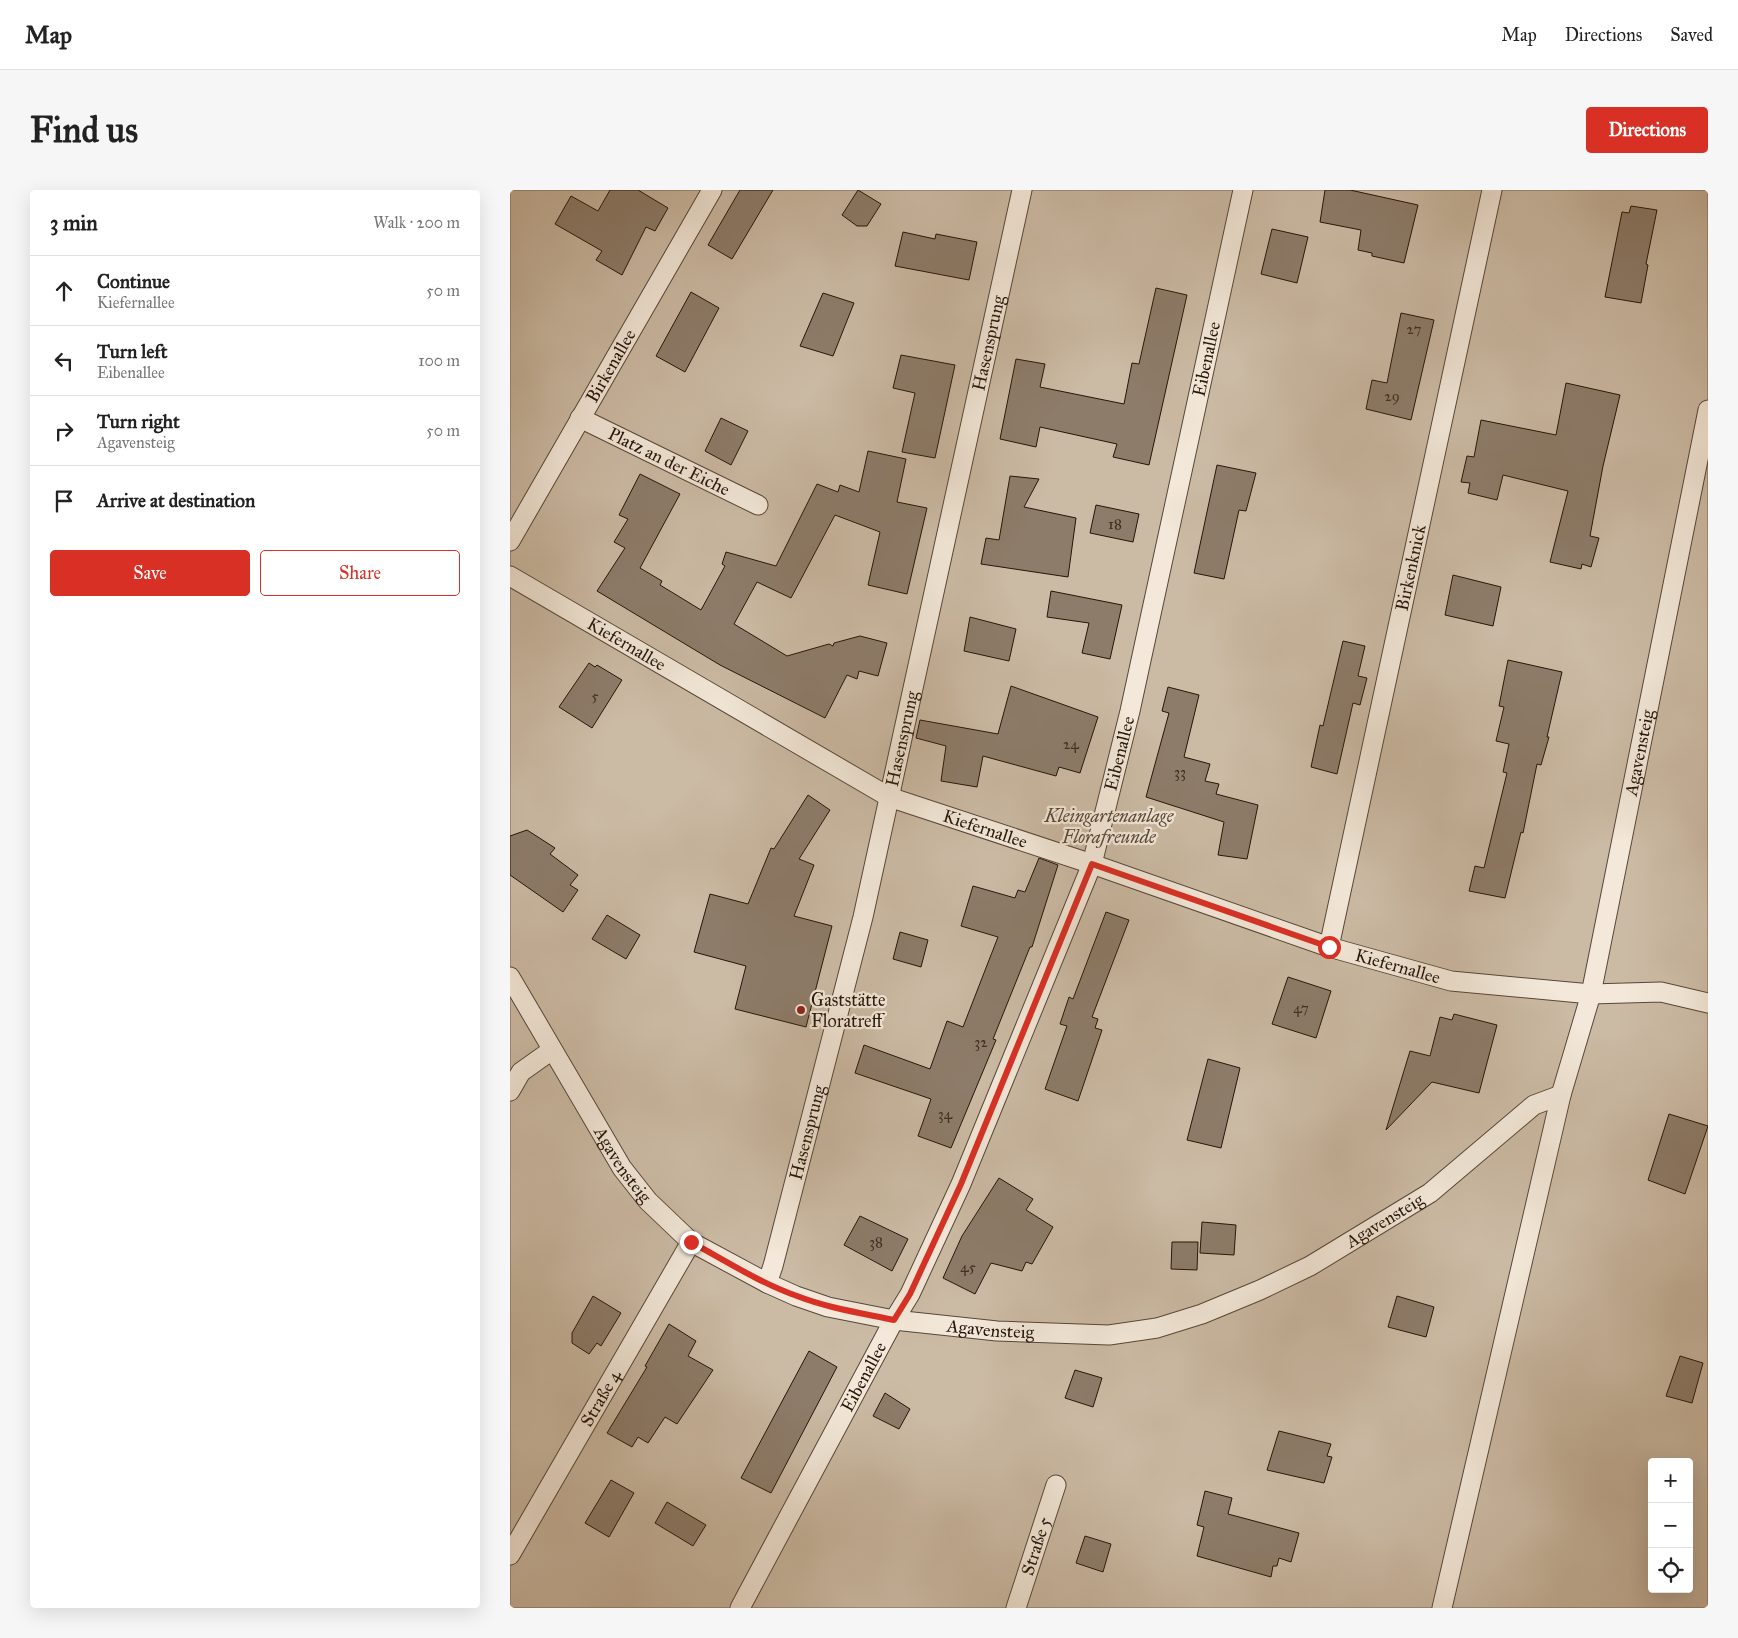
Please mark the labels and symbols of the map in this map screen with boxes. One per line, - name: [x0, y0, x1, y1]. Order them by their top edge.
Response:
- street label: Hasensprung: [967, 293, 1011, 393]
- street label: Eibenallee: [1188, 319, 1225, 398]
- house number: 27: [1407, 320, 1422, 338]
- street label: Birkenallee: [581, 325, 641, 407]
- house number: 29: [1384, 387, 1400, 405]
- street label: Platz an der Eiche: [605, 422, 733, 500]
- house number: 18: [1108, 515, 1122, 533]
- street label: Birkenknick: [1391, 522, 1431, 613]
- street label: Kiefernallee: [583, 612, 670, 676]
- house number: 5: [592, 687, 599, 705]
- street label: Hasensprung: [881, 688, 924, 788]
- street label: Agavensteig: [1620, 707, 1660, 799]
- street label: Eibenallee: [1100, 714, 1139, 793]
- house number: 24: [1063, 735, 1080, 753]
- house number: 33: [1174, 763, 1186, 781]
- street label: Kiefernallee: [940, 805, 1030, 853]
- park label: Kleingartenanlage Florafreunde: [1044, 805, 1175, 848]
- route start: [1318, 936, 1341, 959]
- street label: Kiefernallee: [1353, 944, 1443, 988]
- place label: Gaststätte Floratreff: [811, 989, 886, 1032]
- house number: 47: [1293, 999, 1309, 1017]
- marker: Gaststätte Floratreff: [795, 1004, 807, 1016]
- house number: 32: [974, 1033, 988, 1051]
- street label: Hasensprung: [785, 1082, 831, 1182]
- house number: 34: [938, 1105, 953, 1123]
- street label: Agavensteig: [589, 1122, 657, 1208]
- street label: Agavensteig: [1341, 1188, 1429, 1253]
- route end: [680, 1231, 703, 1254]
- house number: 38: [869, 1233, 883, 1251]
- house number: 45: [960, 1258, 976, 1276]
- street label: Agavensteig: [945, 1315, 1035, 1344]
- street label: Eibenallee: [836, 1338, 891, 1416]
- street label: Straße 4: [576, 1365, 626, 1431]
- street label: Straße 5: [1016, 1514, 1056, 1578]

